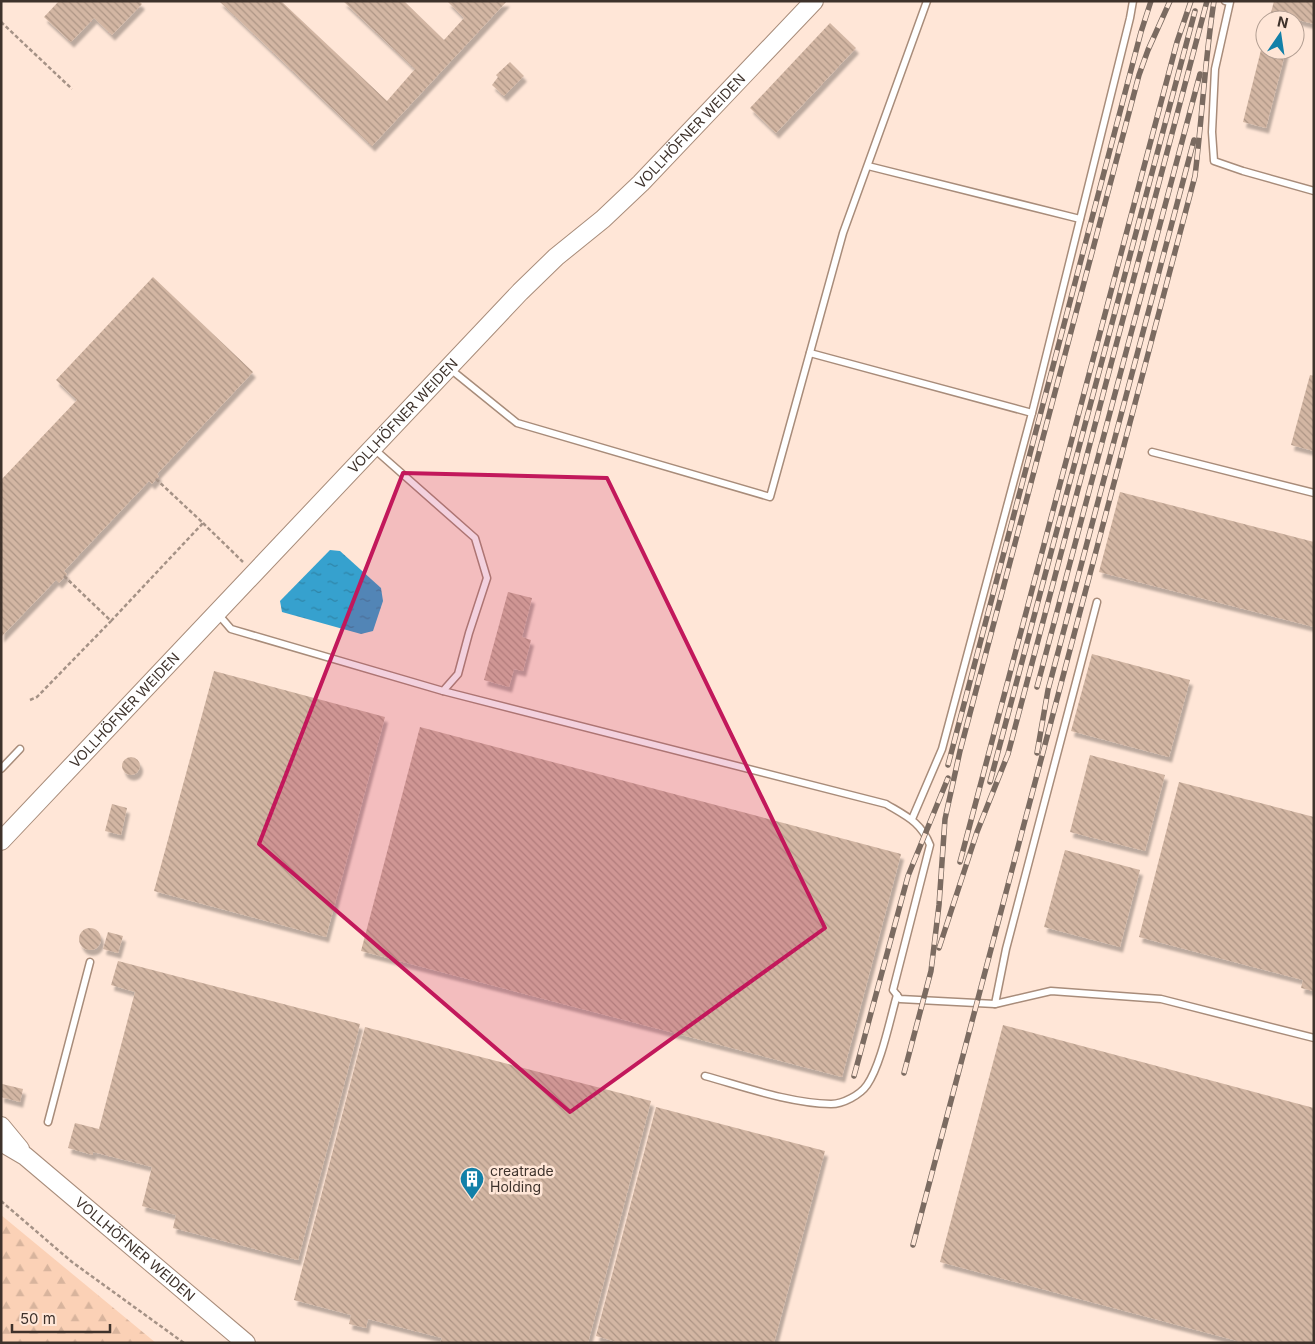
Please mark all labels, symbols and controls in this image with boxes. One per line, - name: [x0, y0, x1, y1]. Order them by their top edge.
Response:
- north arrow: [1255, 10, 1305, 60]
- text: N: [1276, 12, 1290, 31]
- street label: VOLLHÖFNER WEIDEN: [631, 70, 748, 192]
- street label: VOLLHÖFNER WEIDEN: [344, 354, 461, 477]
- street label: VOLLHÖFNER WEIDEN: [66, 649, 183, 771]
- place label: creatrade Holding: [490, 1162, 554, 1195]
- building icon: creatrade Holding: [459, 1166, 485, 1200]
- street label: VOLLHÖFNER WEIDEN: [72, 1193, 199, 1304]
- scale bar: [12, 1302, 110, 1334]
- text: 50 m: [20, 1309, 56, 1328]

